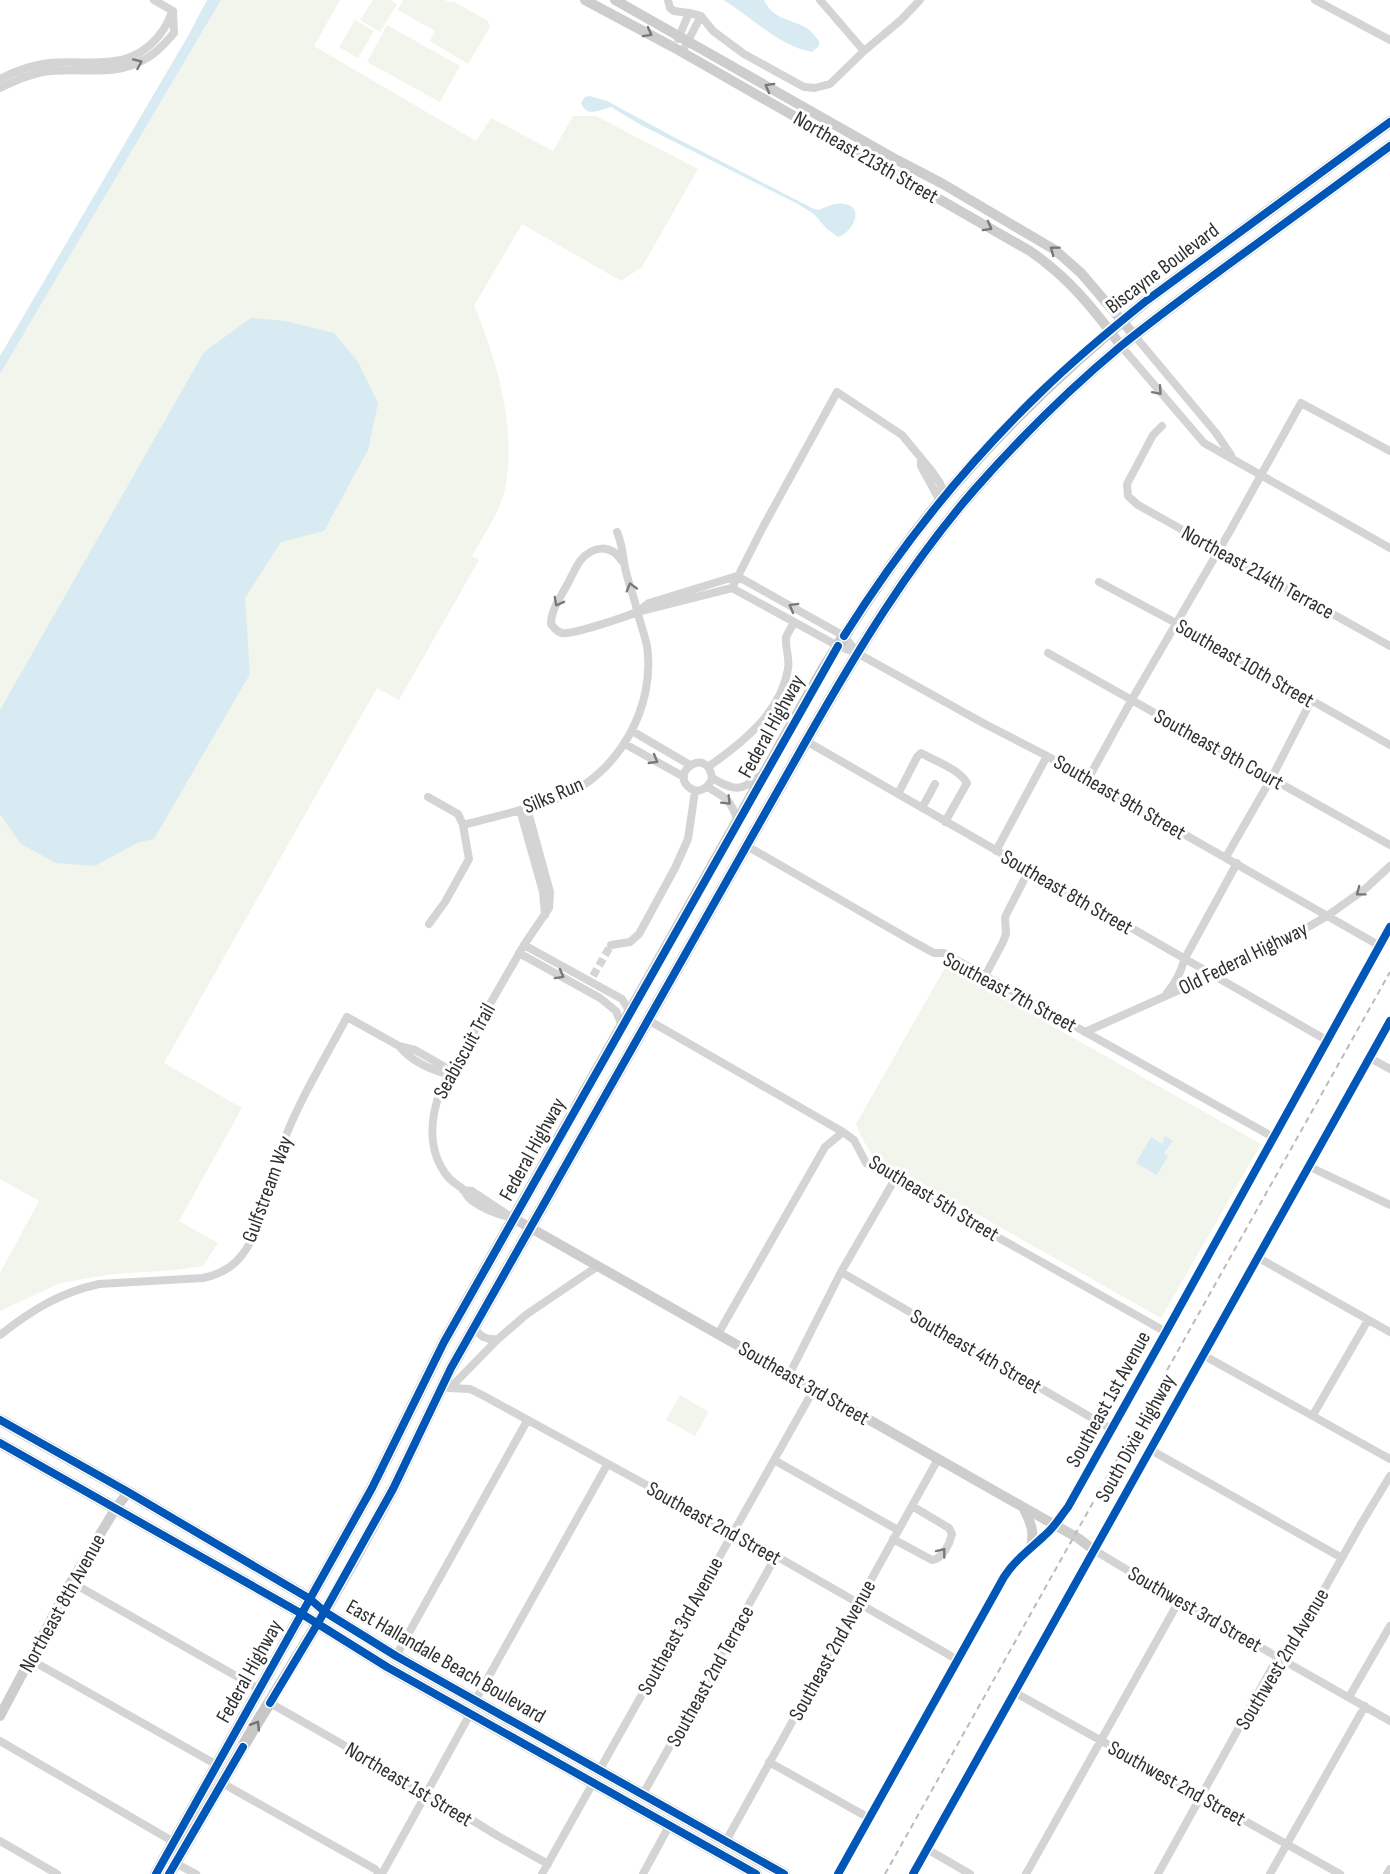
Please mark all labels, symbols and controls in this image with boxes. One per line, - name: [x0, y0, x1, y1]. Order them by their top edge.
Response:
- one-way arrow: [642, 26, 652, 37]
- one-way arrow: [131, 58, 142, 70]
- one-way arrow: [764, 83, 775, 94]
- street label: Northeast 213th Street: [789, 106, 942, 209]
- street label: Biscayne Boulevard: [1101, 218, 1224, 319]
- one-way arrow: [981, 220, 992, 231]
- one-way arrow: [1049, 246, 1060, 257]
- one-way arrow: [1151, 384, 1162, 395]
- street label: Northeast 214th Terrace: [1177, 520, 1338, 625]
- one-way arrow: [625, 582, 638, 592]
- one-way arrow: [554, 596, 565, 607]
- one-way arrow: [789, 603, 799, 615]
- street label: Southeast 10th Street: [1171, 614, 1318, 713]
- street label: Federal Highway: [733, 670, 810, 782]
- street label: Southeast 9th Court: [1150, 704, 1288, 795]
- street label: Southeast 9th Street: [1049, 750, 1190, 845]
- one-way arrow: [648, 753, 658, 764]
- street label: Silks Run: [519, 772, 587, 819]
- one-way arrow: [720, 794, 730, 805]
- street label: Southeast 8th Street: [996, 845, 1137, 940]
- one-way arrow: [1355, 885, 1366, 896]
- street label: Old Federal Highway: [1175, 916, 1312, 1000]
- street label: Southeast 7th Street: [939, 947, 1081, 1038]
- one-way arrow: [553, 968, 564, 980]
- street label: Seabiscuit Trail: [428, 999, 501, 1103]
- street label: Federal Highway: [494, 1093, 571, 1205]
- street label: Gulfstream Way: [237, 1133, 298, 1246]
- street label: Southeast 5th Street: [864, 1150, 1003, 1247]
- street label: Southeast 4th Street: [906, 1304, 1046, 1399]
- street label: Southeast 1st Avenue: [1061, 1327, 1156, 1472]
- street label: Southeast 3rd Street: [734, 1336, 873, 1431]
- street label: South Dixie Highway: [1090, 1370, 1181, 1507]
- street label: Southeast 2nd Street: [642, 1476, 785, 1571]
- street label: Northeast 8th Avenue: [14, 1530, 111, 1677]
- one-way arrow: [935, 1548, 946, 1559]
- street label: Southeast 3rd Avenue: [632, 1553, 729, 1699]
- street label: Southwest 3rd Street: [1123, 1561, 1266, 1658]
- street label: Southeast 2nd Avenue: [784, 1576, 881, 1725]
- street label: Southwest 2nd Avenue: [1230, 1584, 1334, 1734]
- street label: East Hallandale Beach Boulevard: [342, 1594, 550, 1729]
- street label: Southeast 2nd Terrace: [661, 1601, 760, 1751]
- street label: Federal Highway: [211, 1615, 288, 1727]
- one-way arrow: [249, 1720, 260, 1731]
- street label: Southwest 2nd Street: [1104, 1735, 1250, 1832]
- street label: Northeast 1st Street: [341, 1737, 477, 1832]

